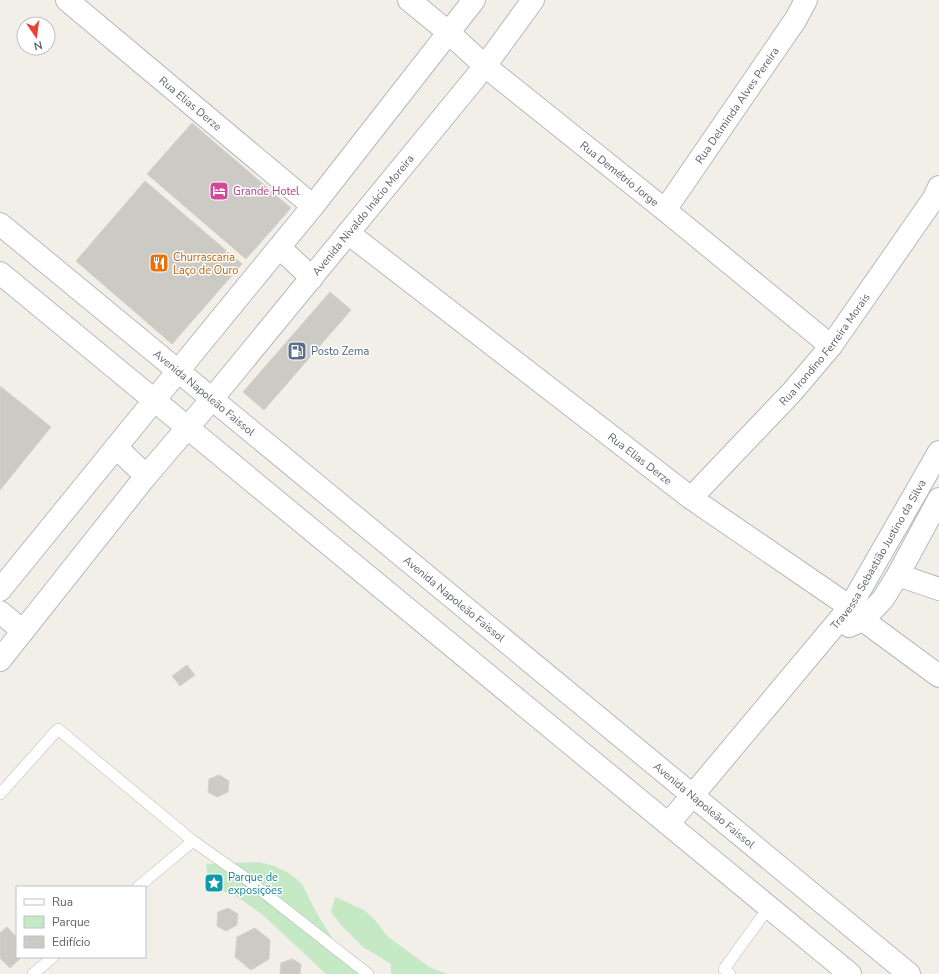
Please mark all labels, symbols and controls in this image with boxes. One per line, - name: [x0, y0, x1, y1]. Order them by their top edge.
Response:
- north arrow: [16, 16, 56, 56]
- text: N: [32, 37, 44, 53]
- street label: Rua Delminda Alves Pereira: [692, 44, 782, 166]
- street label: Rua Elias Derze: [156, 73, 225, 134]
- street label: Rua Demétrio Jorge: [577, 138, 662, 210]
- street label: Avenida Nivaldo Inácio Moreira: [309, 151, 417, 279]
- hotel icon: Grande Hotel: [208, 180, 230, 202]
- place label: Grande Hotel: [233, 184, 300, 199]
- place label: Churrascaria Laço de Ouro: [173, 250, 238, 278]
- restaurant icon: Churrascaria Laço de Ouro: [148, 252, 170, 274]
- street label: Rua Irondino Ferreira Morais: [776, 290, 873, 409]
- fuel station icon: Posto Zema: [286, 340, 308, 362]
- place label: Posto Zema: [311, 344, 369, 359]
- street label: Avenida Napoleão Faissol: [150, 346, 259, 440]
- street label: Rua Elias Derze: [605, 429, 675, 488]
- street label: Travessa Sebastião Justino da Silva: [827, 476, 929, 632]
- street label: Avenida Napoleão Faissol: [400, 552, 509, 646]
- street label: Avenida Napoleão Faissol: [650, 759, 759, 852]
- place label: Parque de exposições: [228, 870, 282, 898]
- place icon: Parque de exposições: [203, 872, 225, 894]
- legend: [16, 886, 146, 958]
- text: Rua: [52, 894, 73, 910]
- text: Parque: [52, 914, 90, 930]
- text: Edifício: [52, 934, 91, 950]

